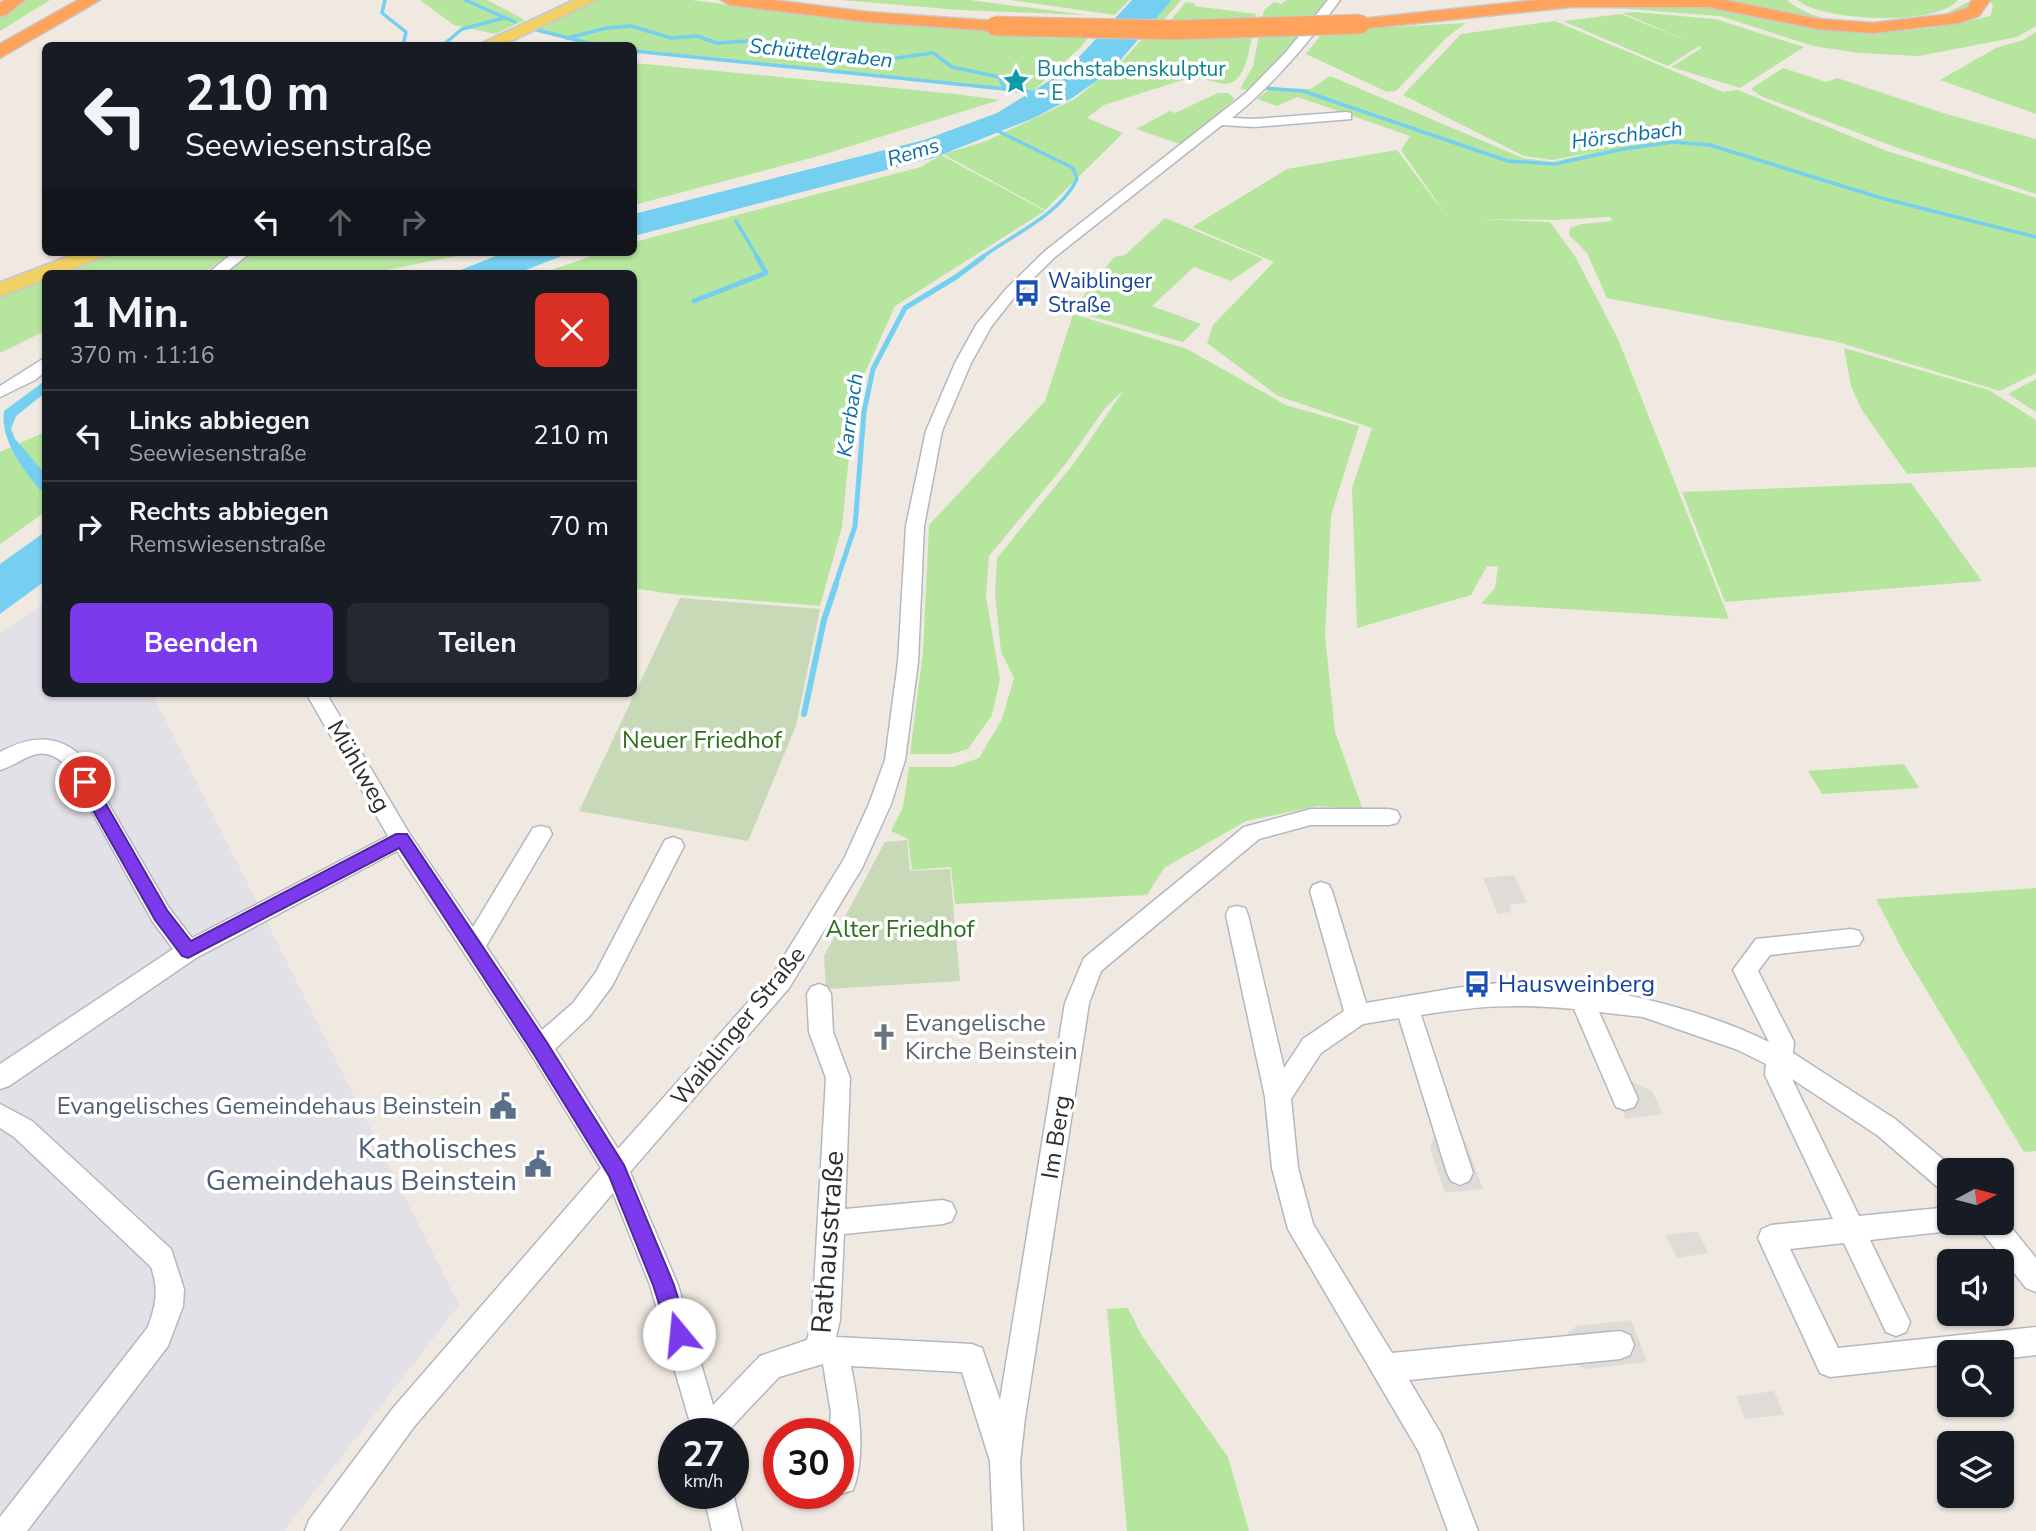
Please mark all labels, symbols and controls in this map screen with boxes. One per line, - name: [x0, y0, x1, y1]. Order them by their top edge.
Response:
- water label: Schüttelgraben: [748, 32, 894, 74]
- place label: Buchstabenskulptur - E: [1037, 55, 1226, 107]
- text: 210 m: [185, 60, 329, 127]
- place icon: Buchstabenskulptur - E: [1001, 66, 1031, 96]
- icon: left: [70, 70, 161, 161]
- water label: Hörschbach: [1570, 114, 1684, 156]
- text: Seewiesenstraße: [185, 124, 432, 167]
- water label: Rems: [884, 131, 942, 173]
- icon: left: [248, 203, 286, 241]
- icon: ahead: [321, 203, 359, 241]
- icon: right: [394, 203, 432, 241]
- place label: Waiblinger Straße: [1048, 267, 1153, 319]
- bus stop icon: Waiblinger Straße: [1012, 278, 1042, 308]
- text: 1 Min.: [70, 285, 189, 342]
- button: close: [535, 293, 609, 367]
- text: 370 m · 11:16: [70, 340, 215, 371]
- water label: Karrbach: [830, 371, 870, 459]
- text: Links abbiegen: [129, 403, 310, 438]
- icon: left: [70, 417, 108, 455]
- text: 210 m: [533, 418, 609, 453]
- text: Seewiesenstraße: [129, 438, 306, 469]
- text: Rechts abbiegen: [129, 494, 329, 529]
- icon: right: [70, 508, 108, 546]
- text: 70 m: [549, 509, 609, 544]
- text: Remswiesenstraße: [129, 529, 326, 560]
- button: Beenden: [70, 603, 333, 683]
- button: Teilen: [347, 603, 609, 683]
- street label: Mühlweg: [320, 714, 398, 818]
- park label: Neuer Friedhof: [622, 724, 783, 756]
- pin: [55, 752, 115, 812]
- icon: arrive: [66, 763, 104, 801]
- park label: Alter Friedhof: [826, 913, 975, 945]
- street label: Waiblinger Straße: [664, 939, 812, 1113]
- place label: Hausweinberg: [1498, 968, 1655, 1000]
- bus stop icon: Hausweinberg: [1462, 969, 1492, 999]
- place label: Evangelische Kirche Beinstein: [905, 1007, 1078, 1067]
- church icon: Evangelische Kirche Beinstein: [869, 1022, 899, 1052]
- place label: Evangelisches Gemeindehaus Beinstein: [57, 1090, 482, 1122]
- public building icon: Evangelisches Gemeindehaus Beinstein: [488, 1091, 518, 1121]
- street label: Im Berg: [1034, 1093, 1078, 1181]
- place label: Katholisches Gemeindehaus Beinstein: [206, 1130, 517, 1200]
- public building icon: Katholisches Gemeindehaus Beinstein: [523, 1149, 553, 1179]
- street label: Rathausstraße: [803, 1149, 853, 1335]
- north arrow: [1937, 1158, 2014, 1236]
- map controls: [1937, 1158, 2014, 1508]
- button: sound: [1937, 1249, 2014, 1326]
- position arrow: [642, 1297, 716, 1371]
- button: search: [1937, 1340, 2014, 1417]
- speed limit sign: 30: [763, 1418, 854, 1509]
- text: 27: [682, 1431, 725, 1478]
- button: layers: [1937, 1431, 2014, 1508]
- text: km/h: [684, 1469, 723, 1493]

